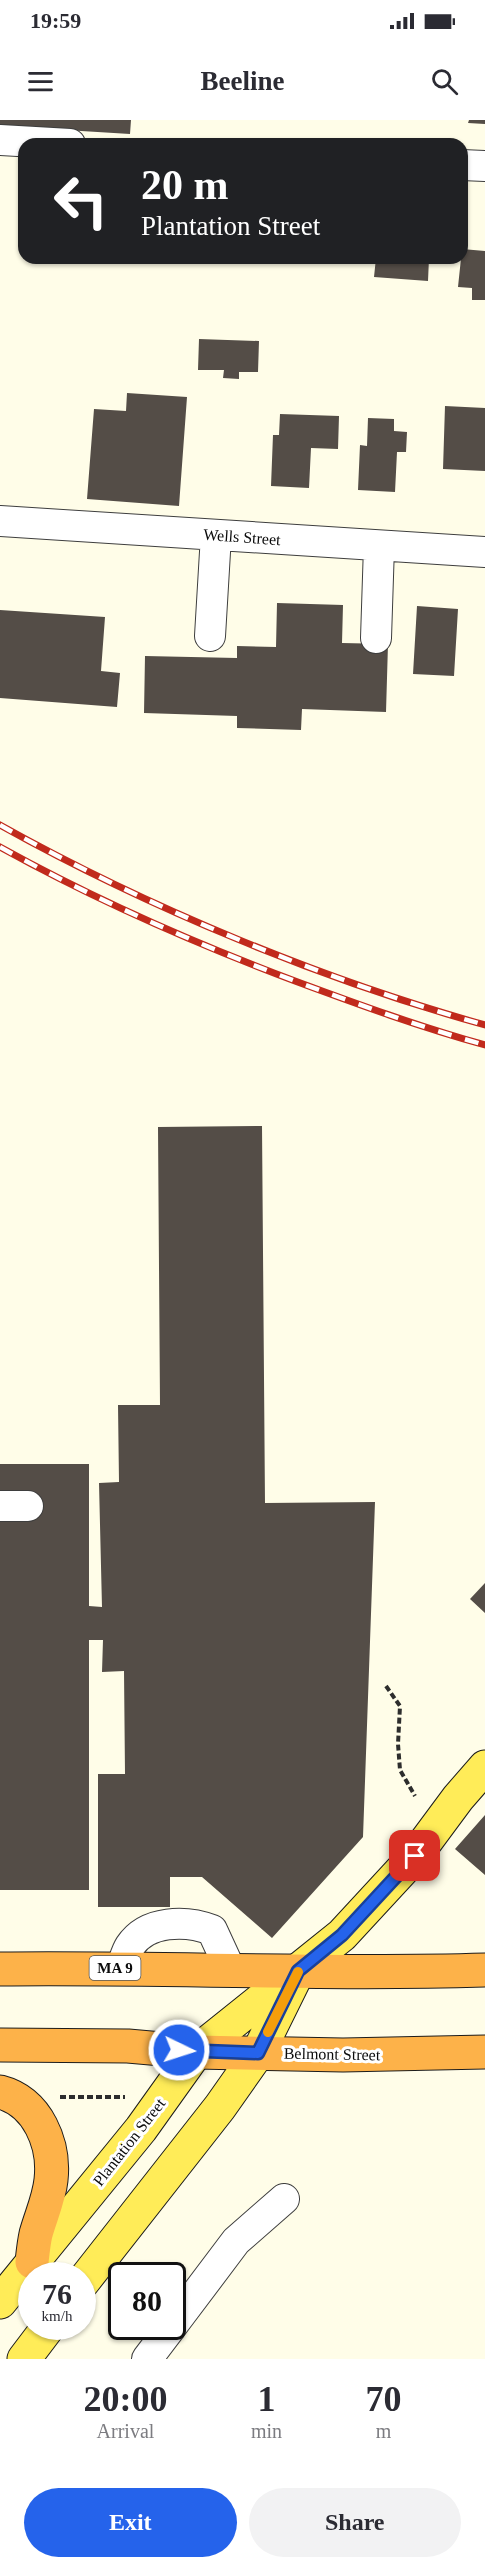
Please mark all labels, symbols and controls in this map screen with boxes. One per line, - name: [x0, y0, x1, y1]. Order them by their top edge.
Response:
- text: 19:59: [30, 8, 81, 33]
- icon: menu: [24, 65, 57, 98]
- icon: search: [428, 65, 461, 98]
- text: Beeline: [201, 66, 284, 96]
- icon: left: [42, 162, 120, 240]
- text: 20 m: [141, 162, 229, 208]
- text: Plantation Street: [141, 211, 320, 241]
- street label: Wells Street: [203, 526, 282, 548]
- pin: [389, 1830, 440, 1881]
- icon: arrive: [398, 1839, 431, 1872]
- road number: MA 9: [90, 1956, 140, 1980]
- position arrow: [147, 2018, 211, 2082]
- street label: Belmont Street: [284, 2045, 381, 2063]
- street label: Plantation Street: [90, 2094, 169, 2189]
- speed limit sign: 80: [108, 2262, 186, 2340]
- text: 76: [42, 2277, 72, 2310]
- text: km/h: [42, 2308, 72, 2324]
- text: 20:00: [83, 2379, 167, 2419]
- text: 1: [258, 2379, 276, 2419]
- text: 70: [366, 2379, 402, 2419]
- text: Arrival: [97, 2420, 154, 2442]
- text: min: [251, 2420, 282, 2442]
- text: m: [376, 2420, 391, 2442]
- button: Exit: [24, 2488, 237, 2557]
- button: Share: [249, 2488, 461, 2557]

